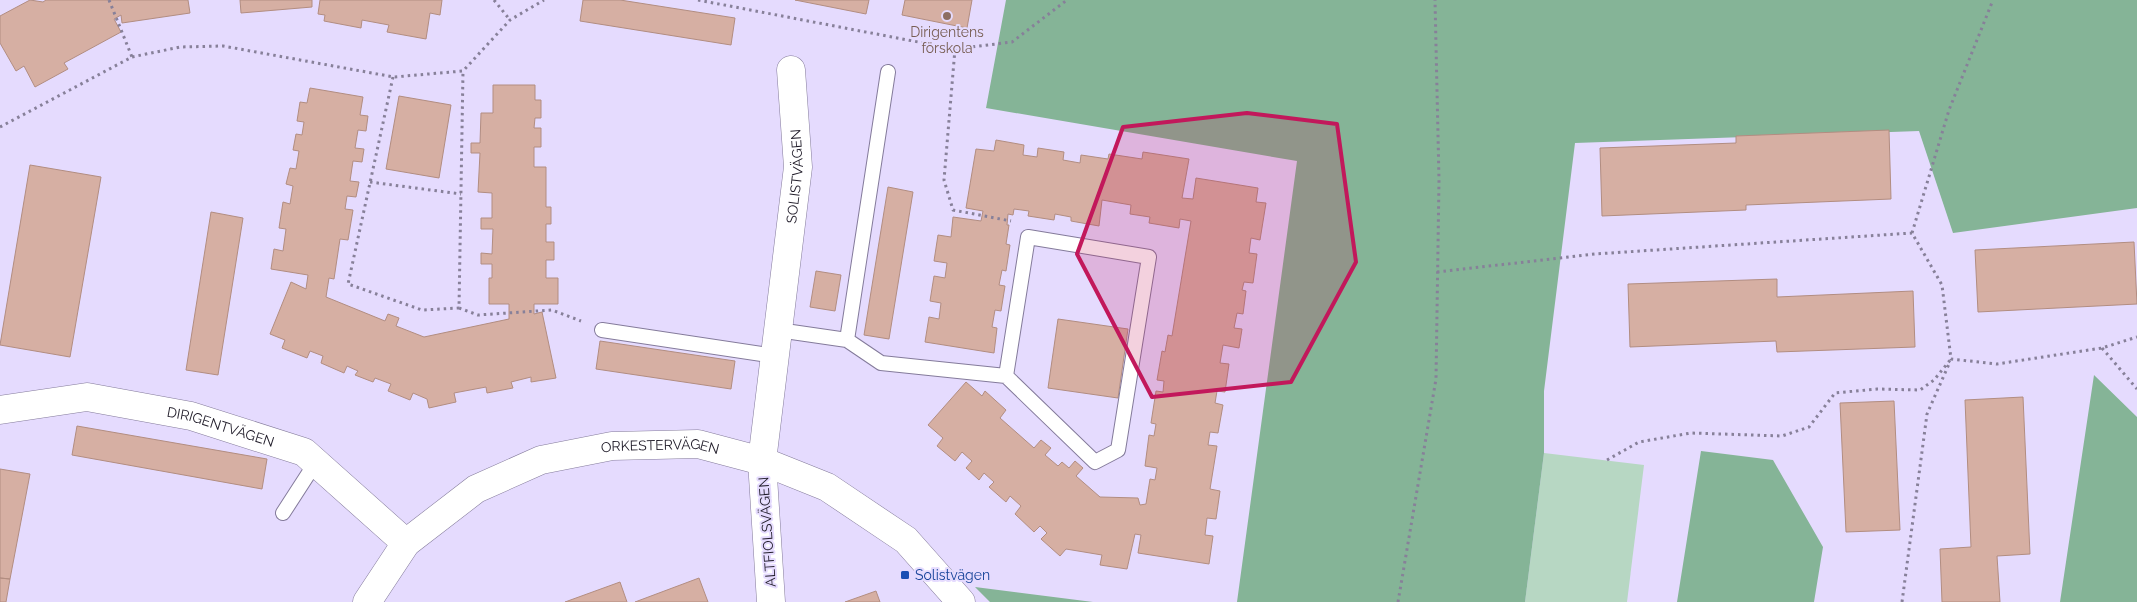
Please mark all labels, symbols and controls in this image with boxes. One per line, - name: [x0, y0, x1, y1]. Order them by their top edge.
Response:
- marker: Dirigentens förskola: [941, 10, 953, 22]
- place label: Dirigentens förskola: [910, 24, 984, 56]
- street label: SOLISTVÄGEN: [783, 129, 806, 224]
- street label: DIRIGENTVÄGEN: [166, 404, 276, 450]
- street label: ORKESTERVÄGEN: [600, 434, 721, 457]
- street label: ALTFIOLSVÄGEN: [753, 476, 779, 588]
- place label: Solistvägen: [915, 567, 990, 583]
- marker: Solistvägen: [899, 569, 911, 581]

